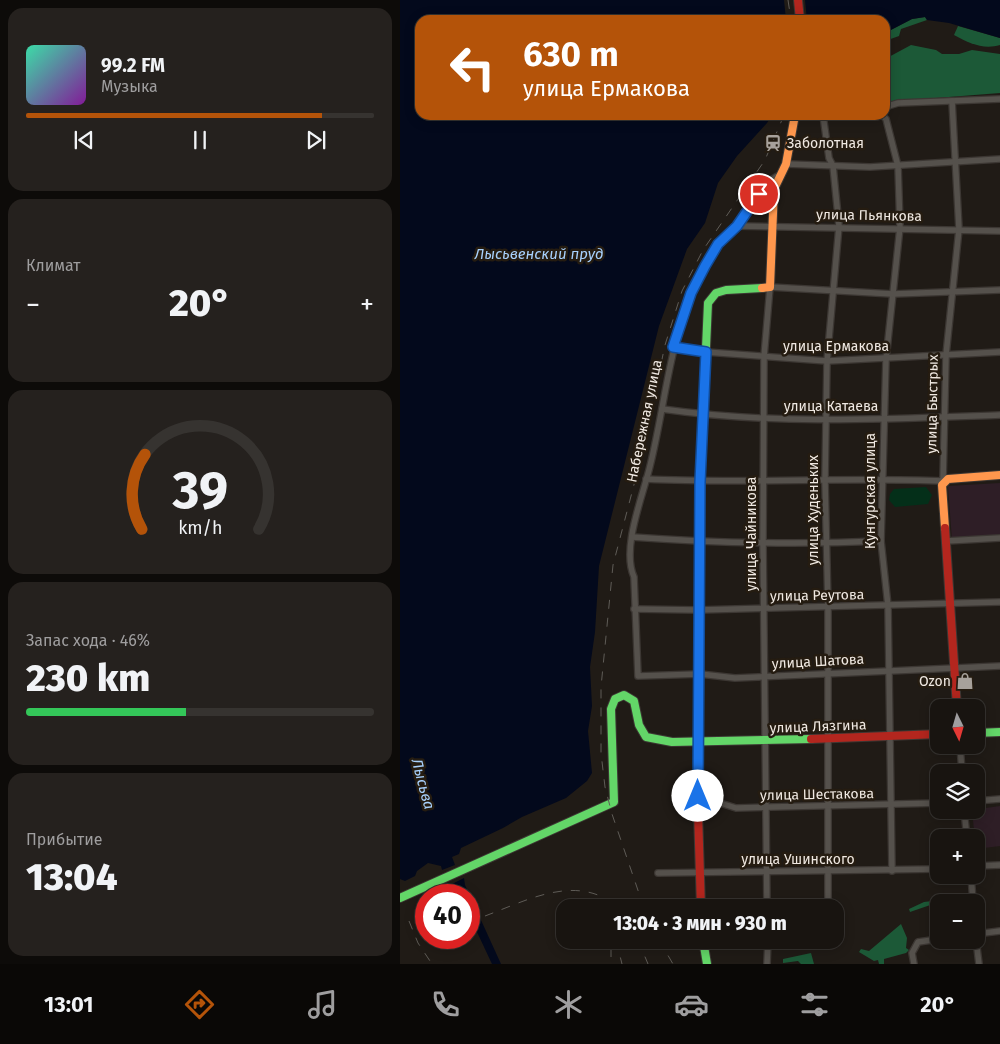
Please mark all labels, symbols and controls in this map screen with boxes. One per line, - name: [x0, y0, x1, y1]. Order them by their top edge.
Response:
- text: 630 m: [523, 33, 619, 75]
- icon: left: [440, 35, 505, 100]
- text: 99.2 FM: [101, 54, 165, 77]
- text: улица Ермакова: [523, 75, 690, 102]
- text: Музыка: [101, 77, 158, 96]
- icon: previous: [70, 126, 98, 154]
- icon: pause: [186, 126, 214, 154]
- icon: next: [302, 126, 330, 154]
- station icon: Заболотная: [763, 133, 783, 153]
- place label: Заболотная: [787, 135, 864, 152]
- pin: [738, 173, 780, 215]
- icon: arrive: [745, 180, 773, 208]
- street label: улица Пьянкова: [816, 206, 922, 225]
- water label: Лысьвенский пруд: [473, 245, 604, 263]
- text: Климат: [26, 256, 81, 275]
- text: 20°: [169, 280, 231, 326]
- text: −: [26, 288, 40, 321]
- text: +: [360, 288, 374, 321]
- street label: улица Ермакова: [783, 338, 889, 355]
- street label: улица Быстрых: [923, 354, 942, 454]
- street label: Набережная улица: [623, 358, 666, 484]
- street label: улица Катаева: [784, 398, 878, 415]
- street label: Кунгурская улица: [862, 433, 879, 549]
- street label: улица Худеньких: [805, 455, 822, 565]
- text: 39: [171, 459, 228, 522]
- street label: улица Чайникова: [743, 477, 760, 591]
- text: km/h: [178, 517, 222, 539]
- street label: улица Реутова: [770, 586, 864, 605]
- text: Запас хода · 46%: [26, 631, 150, 650]
- street label: улица Шатова: [771, 651, 865, 672]
- text: 230 km: [26, 655, 150, 701]
- shop icon: Ozon: [955, 671, 975, 691]
- place label: Ozon: [919, 673, 951, 690]
- north arrow: [930, 699, 985, 754]
- map controls: [930, 699, 985, 949]
- street label: улица Лязгина: [769, 716, 867, 737]
- water label: Лысьва: [407, 756, 438, 811]
- button: layers: [930, 764, 985, 819]
- position arrow: [671, 769, 723, 821]
- street label: улица Шестакова: [760, 785, 874, 804]
- button: +: [930, 829, 985, 884]
- text: Прибытие: [26, 830, 102, 849]
- street label: улица Ушинского: [741, 851, 855, 868]
- text: 13:04: [26, 854, 118, 900]
- speed limit sign: 40: [415, 884, 480, 949]
- button: −: [930, 894, 985, 949]
- text: 13:04 · 3 мин · 930 m: [613, 912, 787, 935]
- icon: directions: [182, 987, 217, 1022]
- icon: music: [305, 987, 340, 1022]
- icon: phone: [428, 987, 463, 1022]
- icon: climate: [551, 987, 586, 1022]
- icon: car: [674, 987, 709, 1022]
- icon: filters: [797, 987, 832, 1022]
- text: 13:01: [44, 991, 94, 1018]
- text: 20°: [920, 991, 956, 1018]

